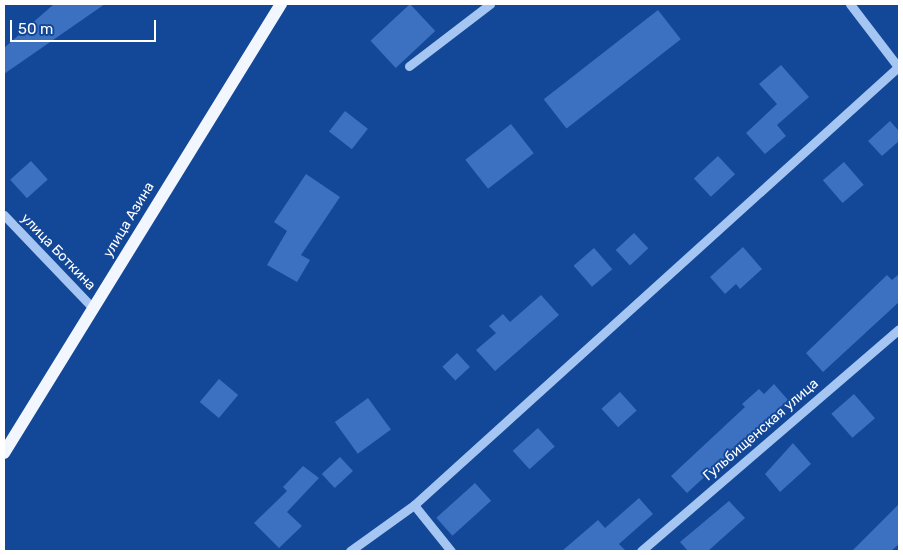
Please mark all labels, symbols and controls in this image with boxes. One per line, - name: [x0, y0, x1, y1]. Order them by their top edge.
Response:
- scale bar: [12, 10, 159, 42]
- text: 50 m: [18, 20, 53, 38]
- street label: улица Азина: [100, 179, 158, 261]
- street label: улица Боткина: [17, 210, 99, 294]
- street label: Гульбищенская улица: [700, 375, 822, 485]

